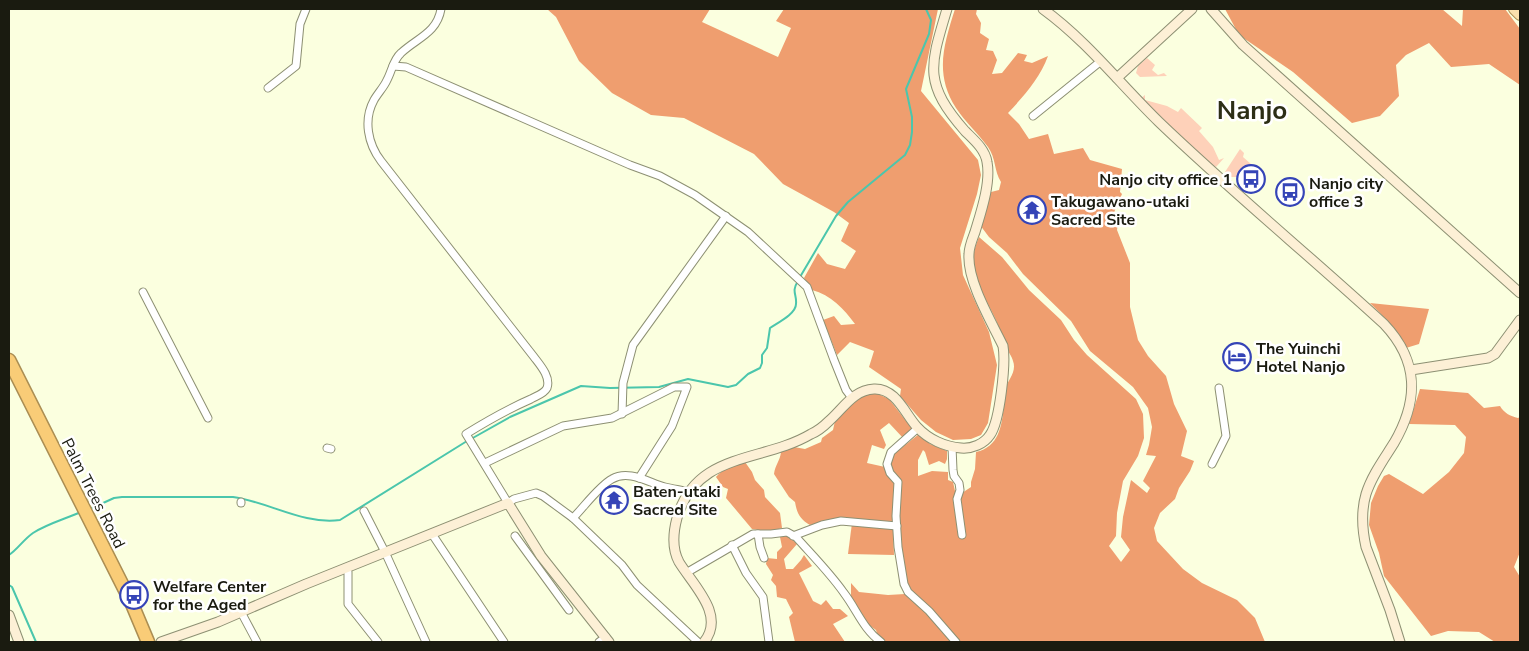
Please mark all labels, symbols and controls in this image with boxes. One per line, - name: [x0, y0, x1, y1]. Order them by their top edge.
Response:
- district label: Nanjo: [1217, 93, 1287, 128]
- bus stop icon: Nanjo city office 1: [1236, 164, 1266, 194]
- place label: Nanjo city office 1: [1099, 169, 1232, 191]
- place label: Nanjo city office 3: [1309, 173, 1384, 213]
- bus stop icon: Nanjo city office 3: [1275, 177, 1305, 207]
- place label: Takugawano-utaki Sacred Site: [1051, 191, 1189, 231]
- temple icon: Takugawano-utaki Sacred Site: [1017, 195, 1047, 225]
- place label: The Yuinchi Hotel Nanjo: [1256, 338, 1345, 378]
- hotel icon: The Yuinchi Hotel Nanjo: [1222, 342, 1252, 372]
- street label: Palm Trees Road: [56, 435, 130, 552]
- place label: Baten-utaki Sacred Site: [633, 481, 721, 521]
- temple icon: Baten-utaki Sacred Site: [599, 485, 629, 515]
- place label: Welfare Center for the Aged: [153, 576, 267, 616]
- bus stop icon: Welfare Center for the Aged: [119, 580, 149, 610]

